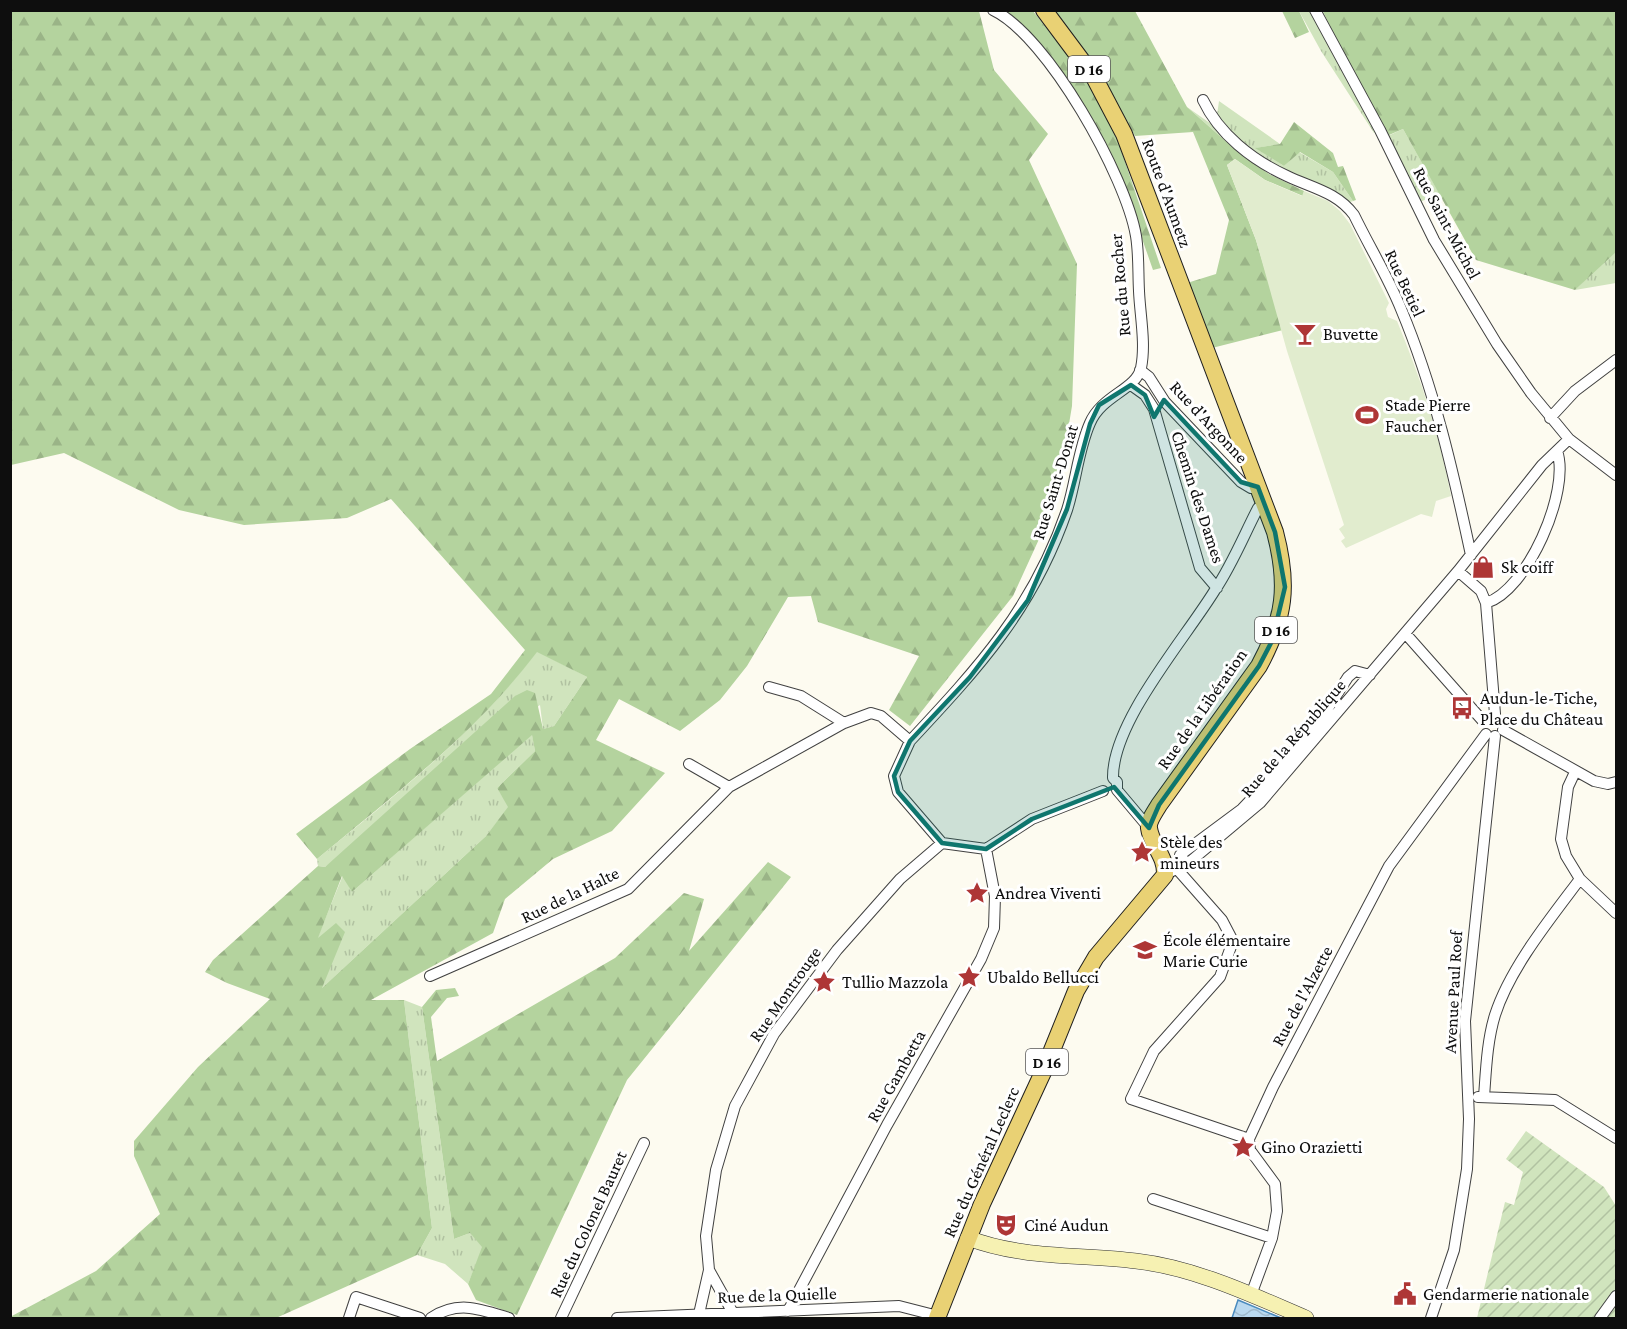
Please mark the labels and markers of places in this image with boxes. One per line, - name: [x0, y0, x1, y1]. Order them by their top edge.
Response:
- bar icon: Buvette: [1292, 321, 1318, 347]
- place label: Buvette: [1323, 324, 1378, 344]
- place label: Stade Pierre Faucher: [1385, 395, 1470, 436]
- sports icon: Stade Pierre Faucher: [1354, 402, 1380, 428]
- shop icon: Sk coiff: [1470, 554, 1496, 580]
- place label: Sk coiff: [1501, 557, 1555, 577]
- place label: Audun-le-Tiche, Place du Château: [1480, 688, 1604, 729]
- bus stop icon: Audun-le-Tiche, Place du Château: [1449, 695, 1475, 721]
- place label: Stèle des mineurs: [1160, 832, 1223, 873]
- place icon: Stèle des mineurs: [1129, 839, 1155, 865]
- place icon: Andrea Viventi: [964, 880, 990, 906]
- place label: Andrea Viventi: [995, 883, 1101, 903]
- place label: École élémentaire Marie Curie: [1163, 930, 1291, 971]
- school or university icon: École élémentaire Marie Curie: [1132, 937, 1158, 963]
- place icon: Ubaldo Bellucci: [956, 964, 982, 990]
- place label: Ubaldo Bellucci: [987, 967, 1099, 987]
- place icon: Tullio Mazzola: [811, 969, 837, 995]
- place label: Tullio Mazzola: [842, 972, 948, 992]
- place icon: Gino Orazietti: [1230, 1134, 1256, 1160]
- place label: Gino Orazietti: [1261, 1137, 1363, 1157]
- theatre icon: Ciné Audun: [993, 1212, 1019, 1238]
- place label: Ciné Audun: [1024, 1215, 1109, 1235]
- public building icon: Gendarmerie nationale: [1392, 1281, 1418, 1307]
- place label: Gendarmerie nationale: [1423, 1284, 1589, 1304]

